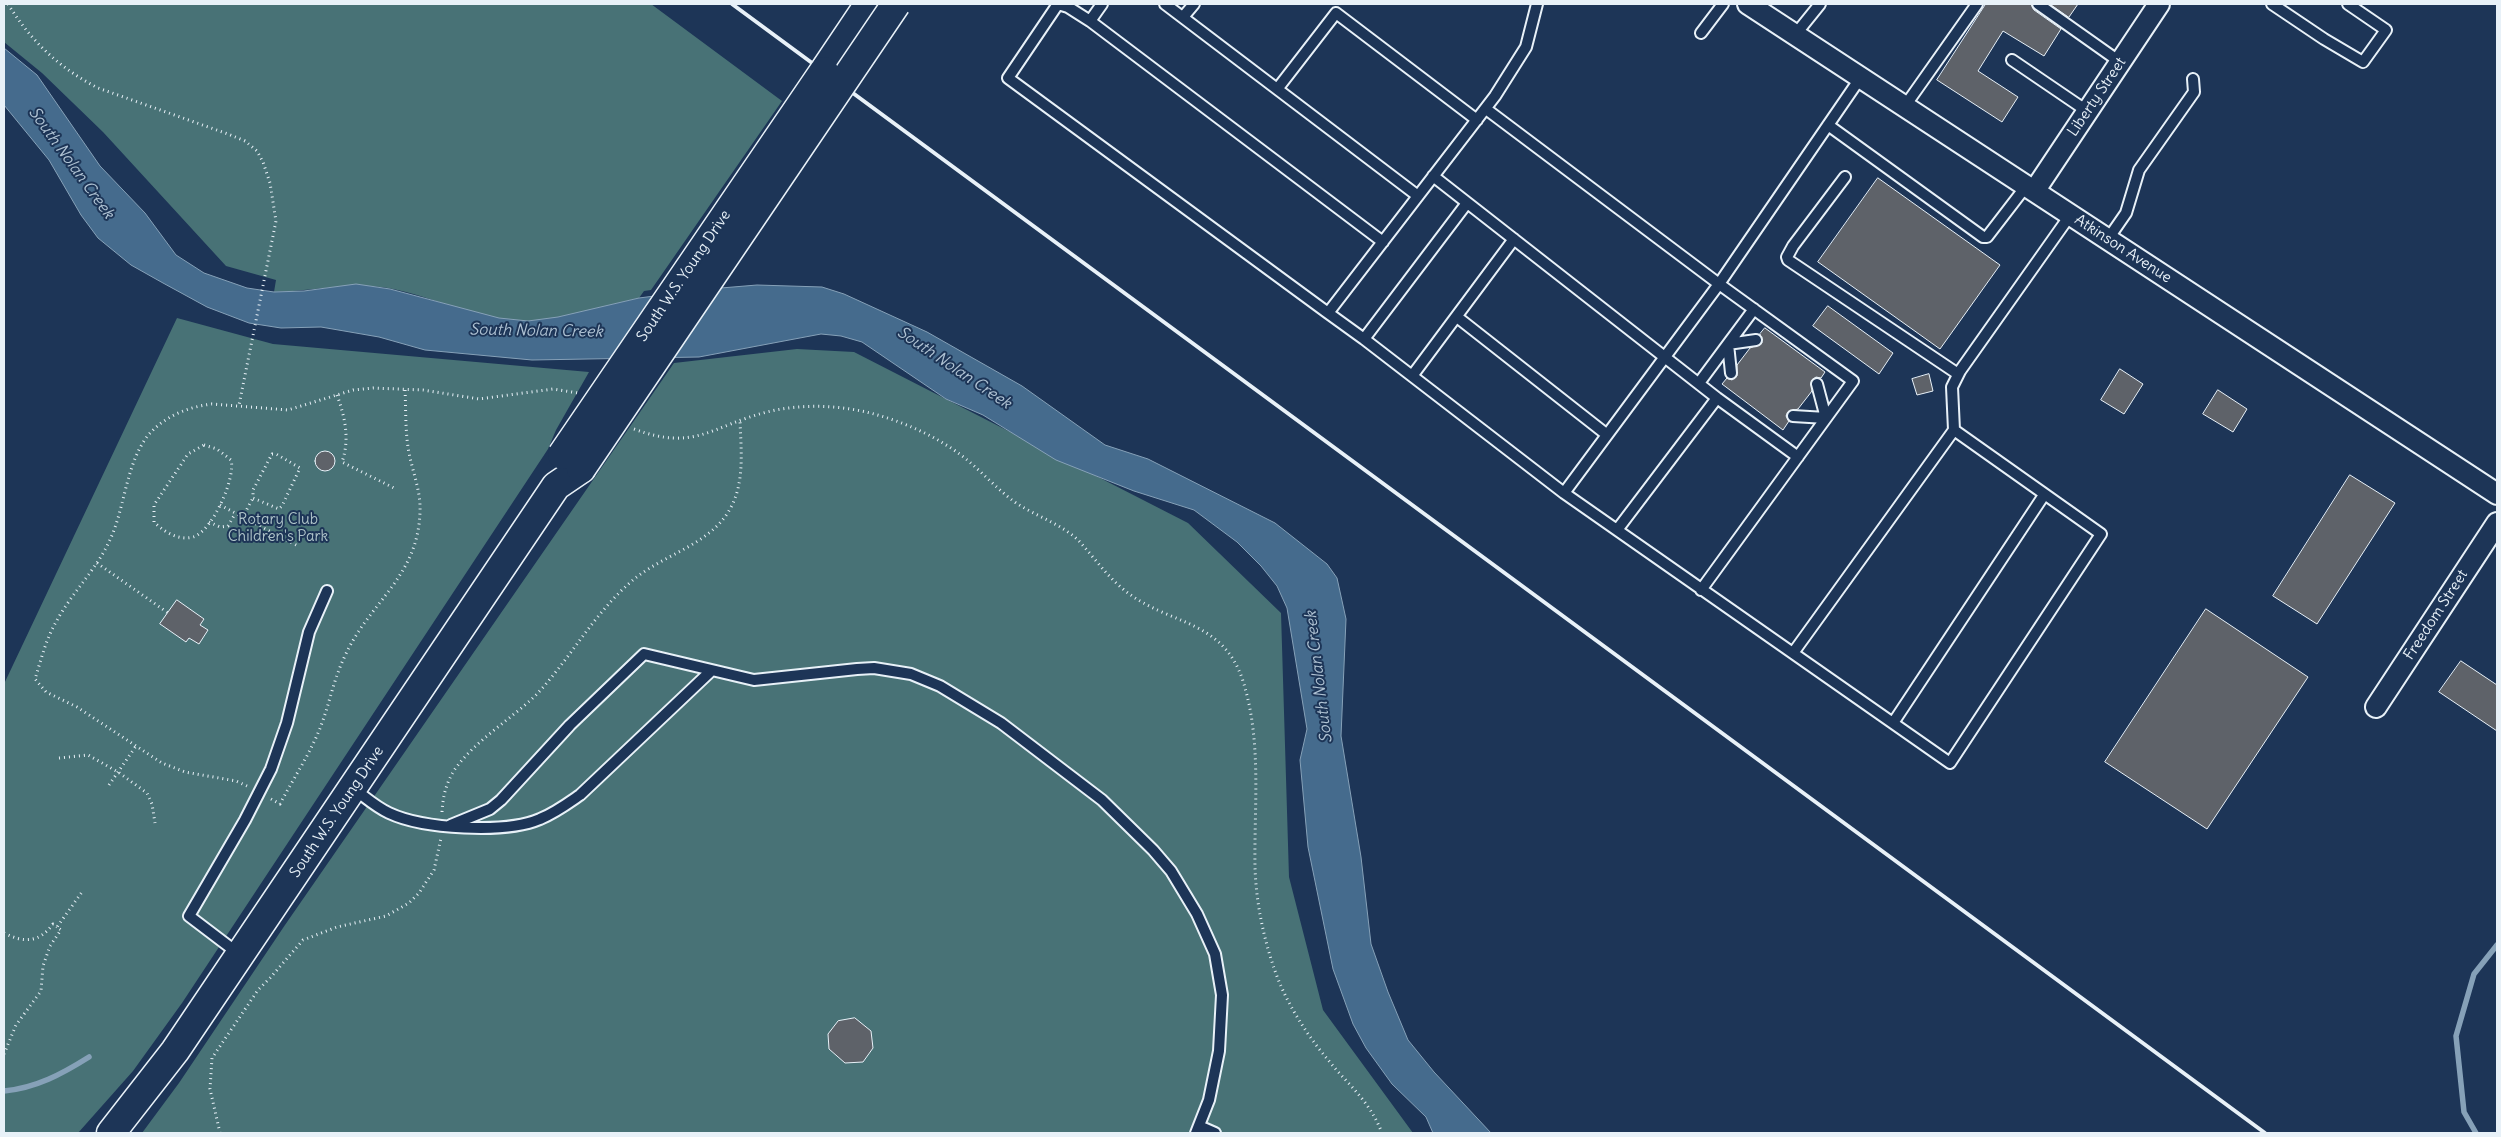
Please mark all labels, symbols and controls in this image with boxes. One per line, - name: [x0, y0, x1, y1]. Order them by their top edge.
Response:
- street label: Liberty Street: [2064, 54, 2130, 140]
- water label: South Nolan Creek: [24, 103, 118, 223]
- street label: South W.S. Young Drive: [633, 207, 735, 345]
- street label: Atkinson Avenue: [2071, 211, 2175, 287]
- water label: South Nolan Creek: [469, 320, 603, 342]
- water label: South Nolan Creek: [893, 323, 1015, 413]
- park label: Rotary Club Children's Park: [228, 511, 328, 546]
- street label: Freedom Street: [2400, 567, 2472, 663]
- water label: South Nolan Creek: [1301, 610, 1337, 744]
- street label: South W.S. Young Drive: [286, 743, 388, 881]

